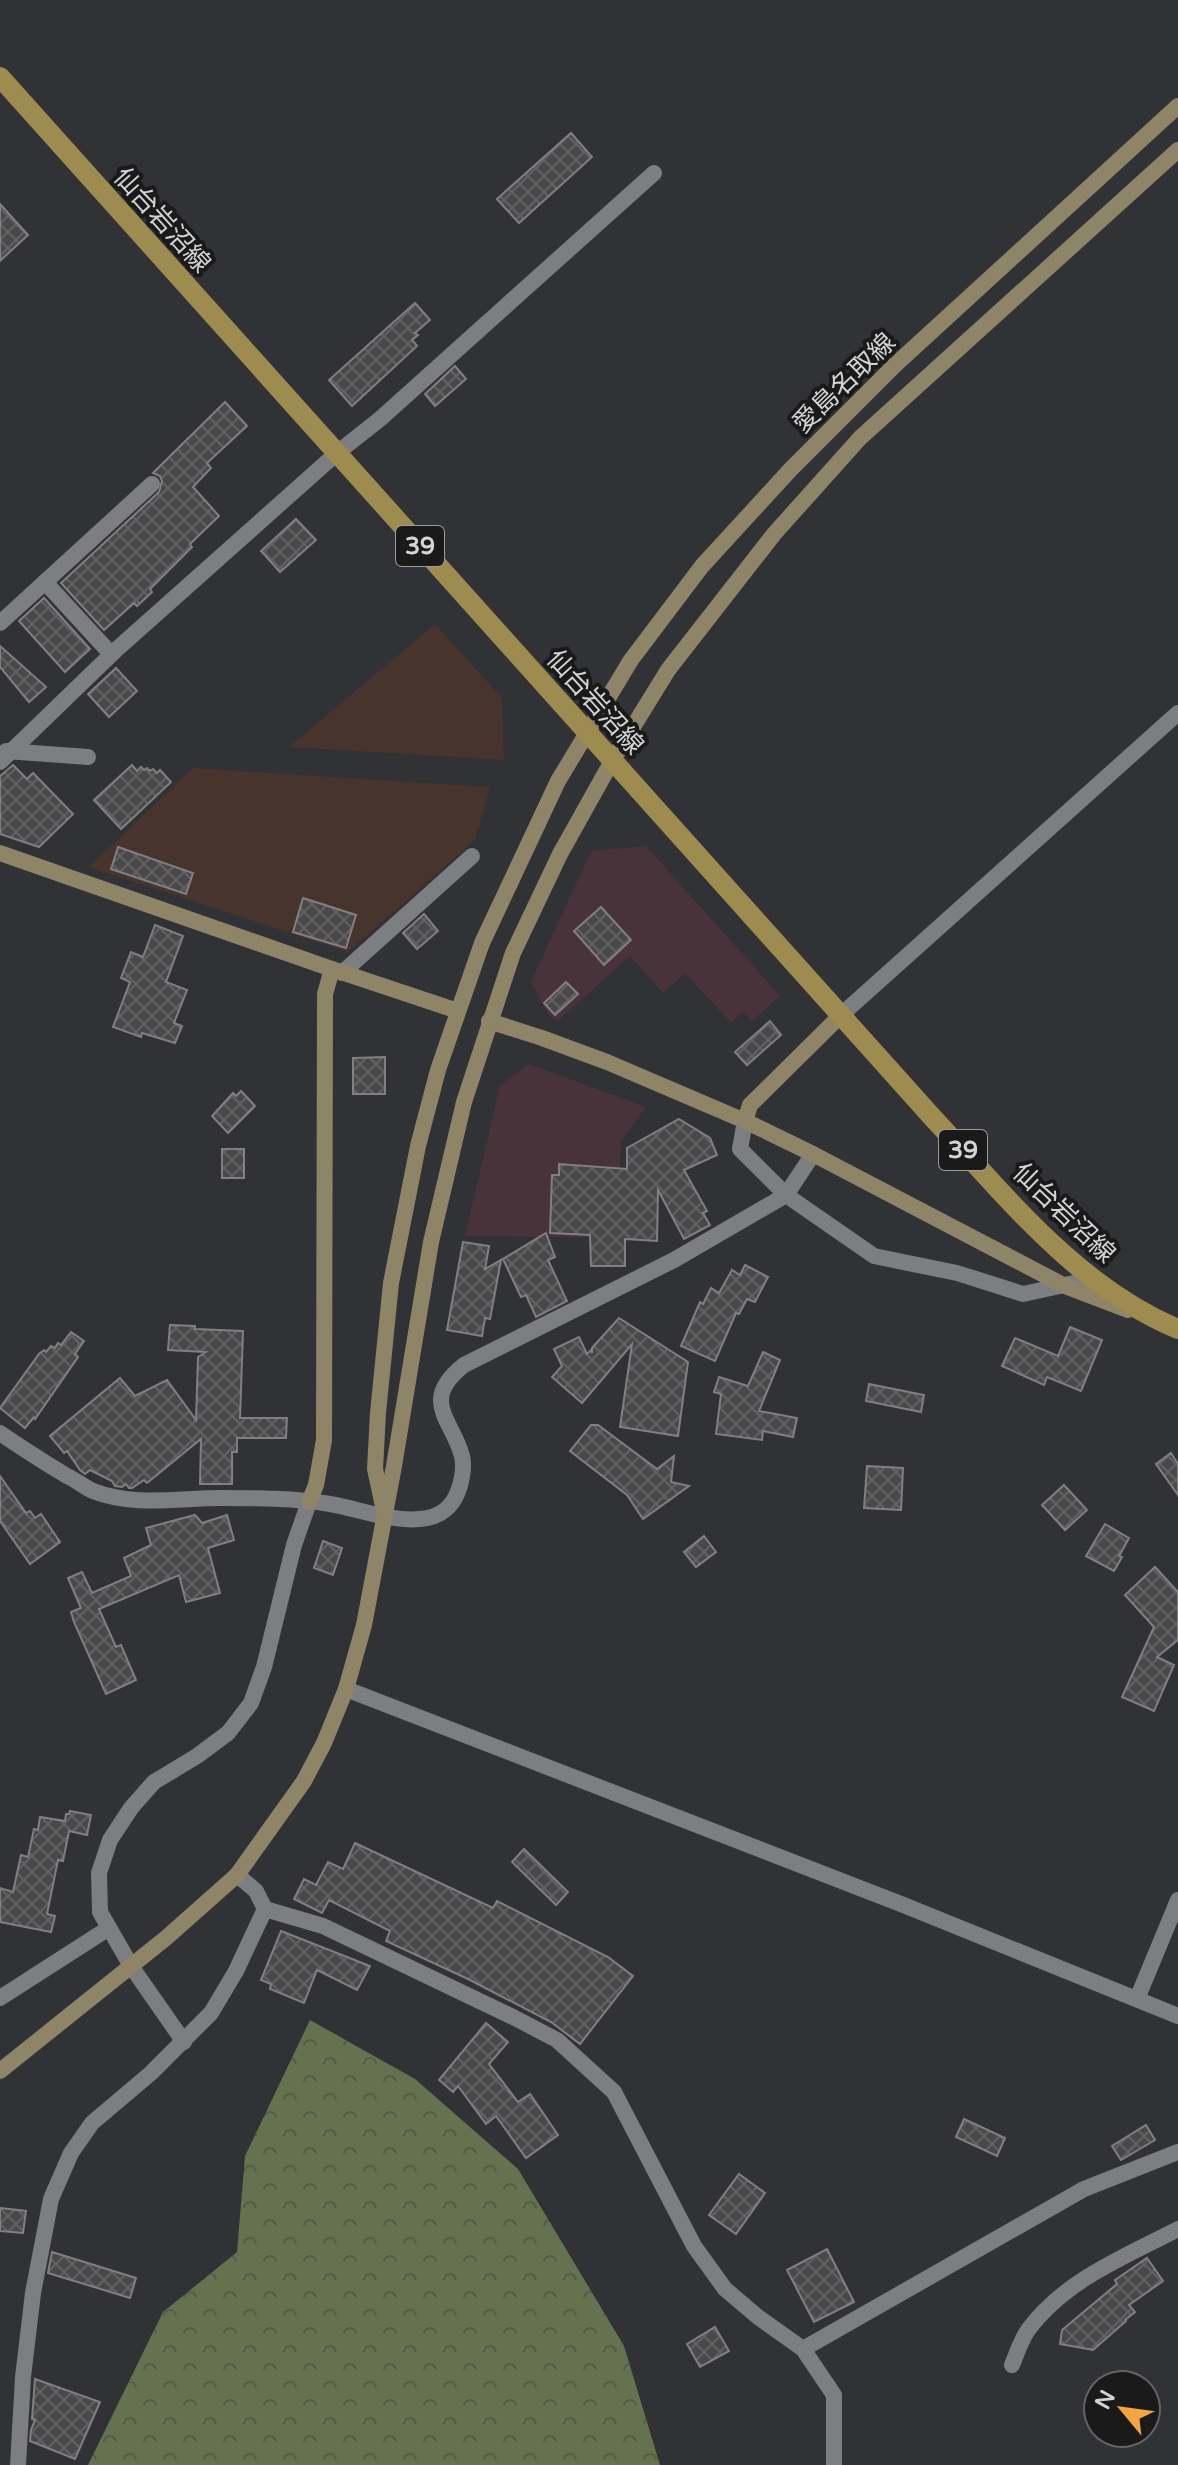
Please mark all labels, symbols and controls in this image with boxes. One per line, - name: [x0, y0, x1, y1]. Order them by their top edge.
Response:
- street label: 仙台岩沼線: [107, 161, 217, 279]
- street label: 愛島名取線: [786, 327, 902, 439]
- road number: 39: [396, 526, 444, 566]
- street label: 仙台岩沼線: [540, 643, 650, 761]
- road number: 39: [939, 1130, 987, 1170]
- street label: 仙台岩沼線: [1006, 1157, 1122, 1269]
- north arrow: [1082, 2369, 1162, 2449]
- text: N: [1090, 2386, 1121, 2414]

